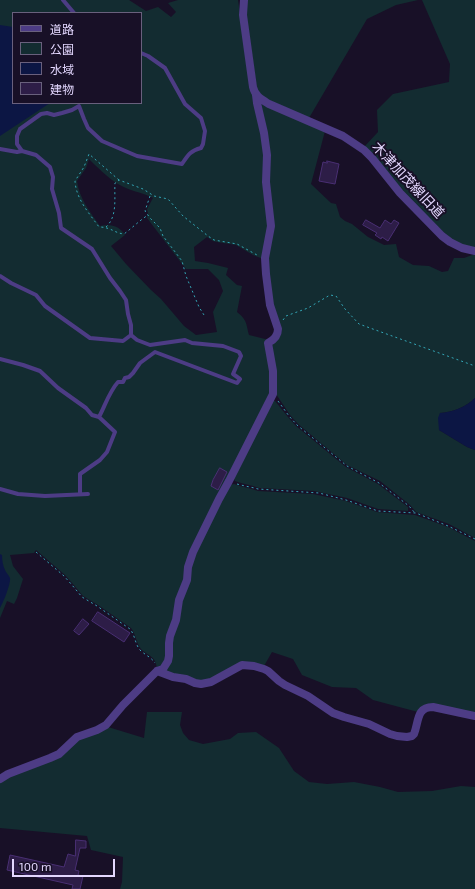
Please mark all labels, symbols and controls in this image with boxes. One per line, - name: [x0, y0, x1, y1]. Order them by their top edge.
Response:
- legend: [12, 12, 142, 104]
- text: 道路: [50, 22, 74, 36]
- text: 公園: [50, 42, 74, 56]
- text: 水域: [50, 62, 74, 76]
- text: 建物: [50, 82, 74, 96]
- street label: 木津加茂線旧道: [368, 138, 448, 222]
- scale bar: [14, 851, 117, 877]
- text: 100 m: [19, 859, 51, 873]

